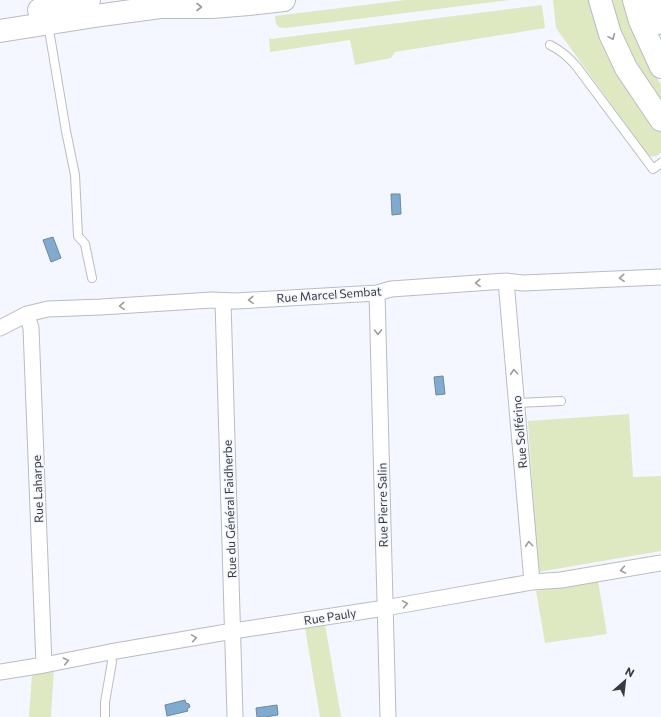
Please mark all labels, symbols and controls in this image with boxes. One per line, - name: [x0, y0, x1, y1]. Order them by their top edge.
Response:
- one-way arrow: [196, 3, 202, 11]
- one-way arrow: [607, 33, 615, 40]
- one-way arrow: [619, 274, 625, 283]
- one-way arrow: [475, 279, 481, 287]
- street label: Rue Marcel Sembat: [276, 283, 382, 305]
- one-way arrow: [248, 296, 254, 305]
- one-way arrow: [119, 302, 125, 311]
- one-way arrow: [374, 329, 382, 335]
- one-way arrow: [510, 369, 519, 375]
- street label: Rue Solférino: [509, 395, 529, 469]
- street label: Rue du Général Faidherbe: [220, 440, 238, 578]
- street label: Rue Laharpe: [29, 455, 45, 523]
- street label: Rue Pierre Salin: [374, 463, 390, 547]
- one-way arrow: [524, 541, 533, 547]
- one-way arrow: [619, 565, 626, 574]
- one-way arrow: [402, 600, 408, 609]
- street label: Rue Pauly: [303, 605, 357, 627]
- one-way arrow: [191, 634, 197, 642]
- one-way arrow: [63, 657, 69, 665]
- north arrow: [605, 661, 645, 701]
- text: N: [623, 664, 637, 679]

